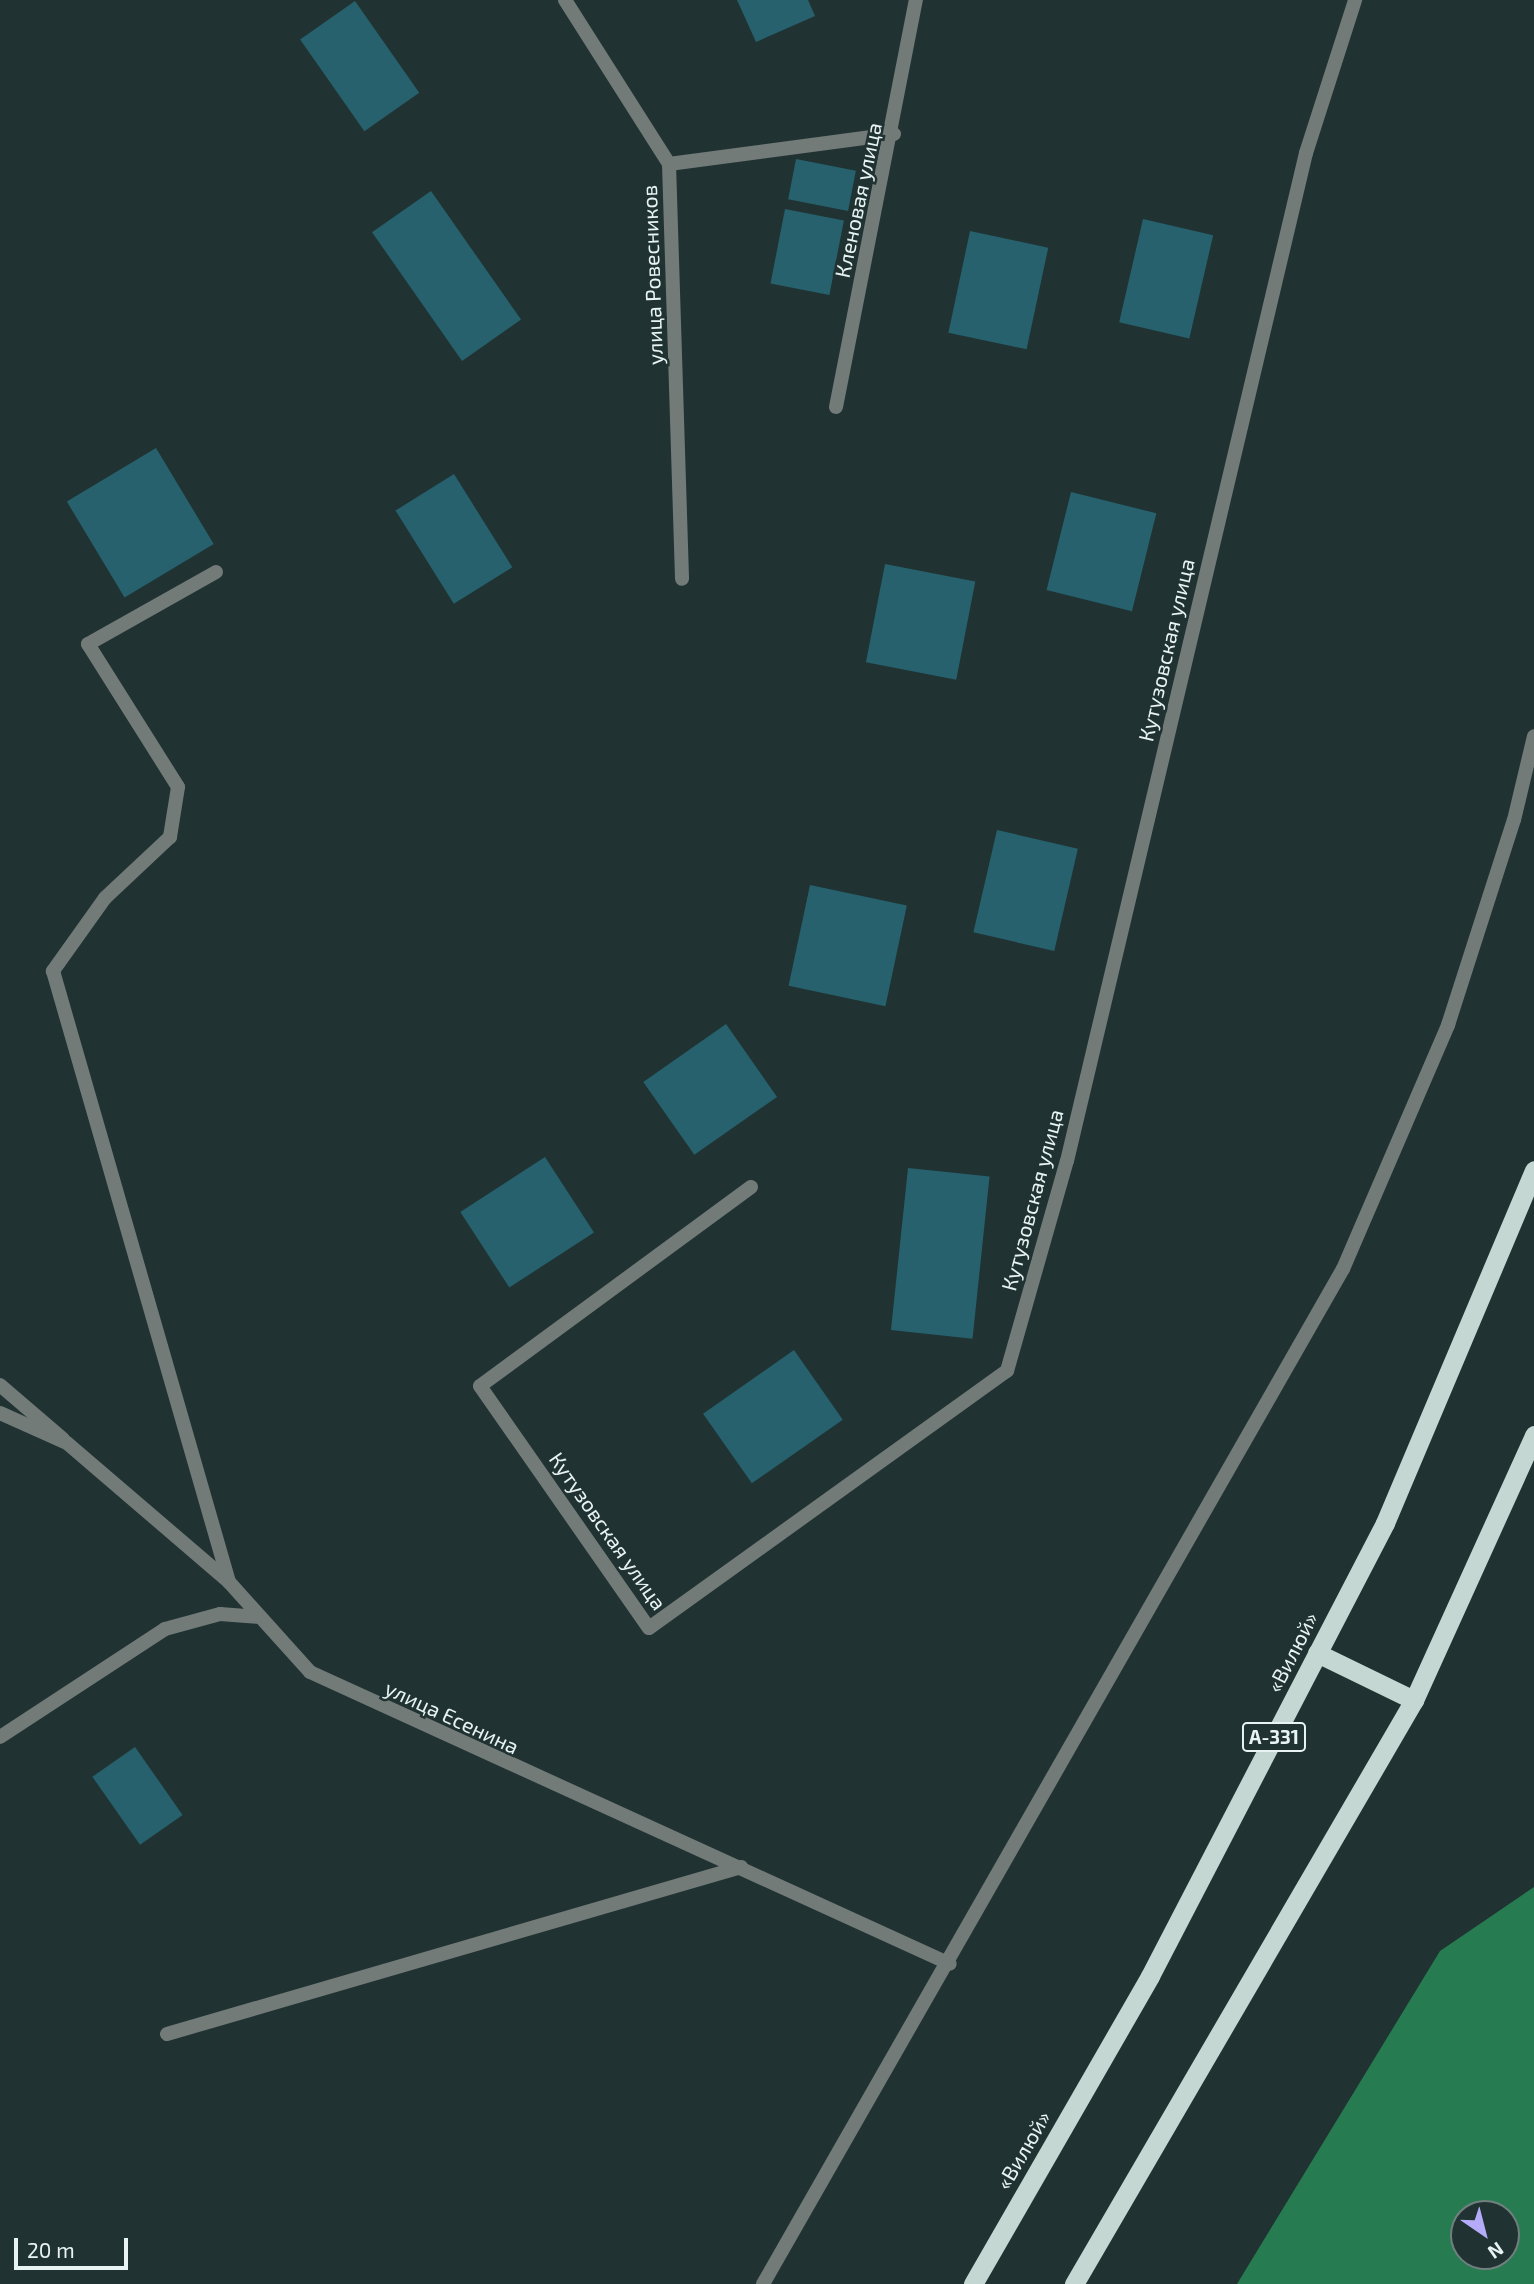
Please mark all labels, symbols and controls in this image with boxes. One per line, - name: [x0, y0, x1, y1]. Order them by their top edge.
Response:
- street label: Кленовая улица: [829, 120, 887, 280]
- street label: улица Ровесников: [636, 184, 668, 366]
- street label: Кутузовская улица: [1133, 556, 1199, 744]
- street label: Кутузовская улица: [996, 1106, 1068, 1294]
- street label: Кутузовская улица: [544, 1447, 672, 1615]
- street label: «Вилюй»: [1261, 1608, 1323, 1696]
- street label: улица Есенина: [381, 1675, 523, 1759]
- road number: А-331: [1241, 1722, 1307, 1752]
- street label: «Вилюй»: [990, 2106, 1056, 2194]
- north arrow: [1450, 2200, 1520, 2270]
- scale bar: [18, 2224, 131, 2268]
- text: 20 m: [27, 2237, 75, 2262]
- text: N: [1484, 2238, 1508, 2264]

